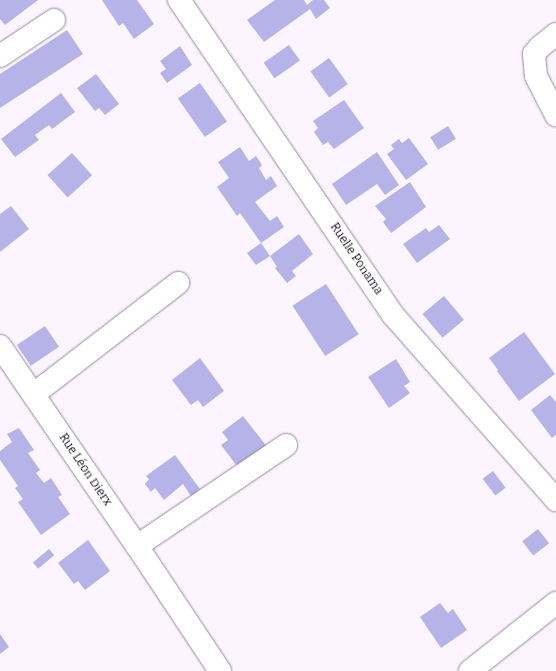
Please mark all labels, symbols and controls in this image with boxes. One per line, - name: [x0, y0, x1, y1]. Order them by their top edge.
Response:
- street label: Ruelle Ponama: [327, 220, 385, 298]
- street label: Rue Léon Dierx: [55, 431, 115, 509]

